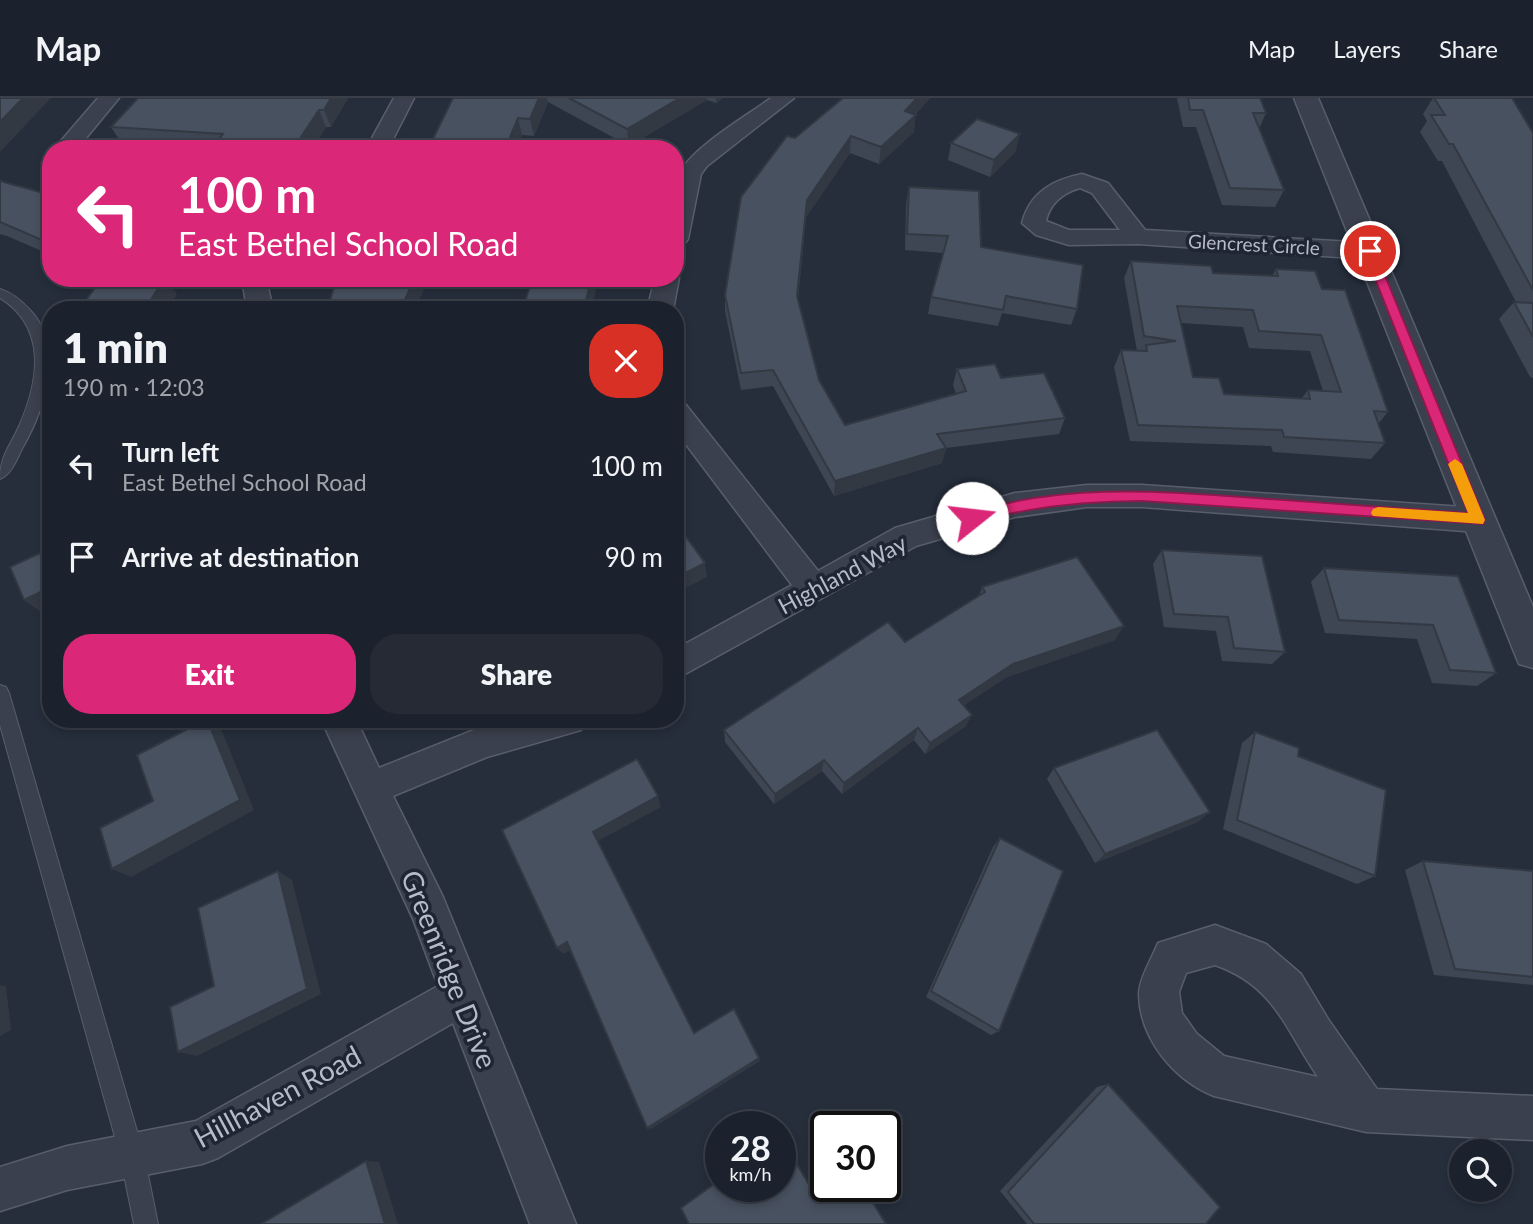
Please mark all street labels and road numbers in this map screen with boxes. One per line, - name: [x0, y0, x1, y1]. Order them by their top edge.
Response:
- street label: Glencrest Circle: [1188, 229, 1320, 259]
- street label: Highland Way: [773, 528, 911, 620]
- street label: Greenridge Drive: [395, 865, 505, 1073]
- street label: Hillhaven Road: [188, 1038, 366, 1154]

